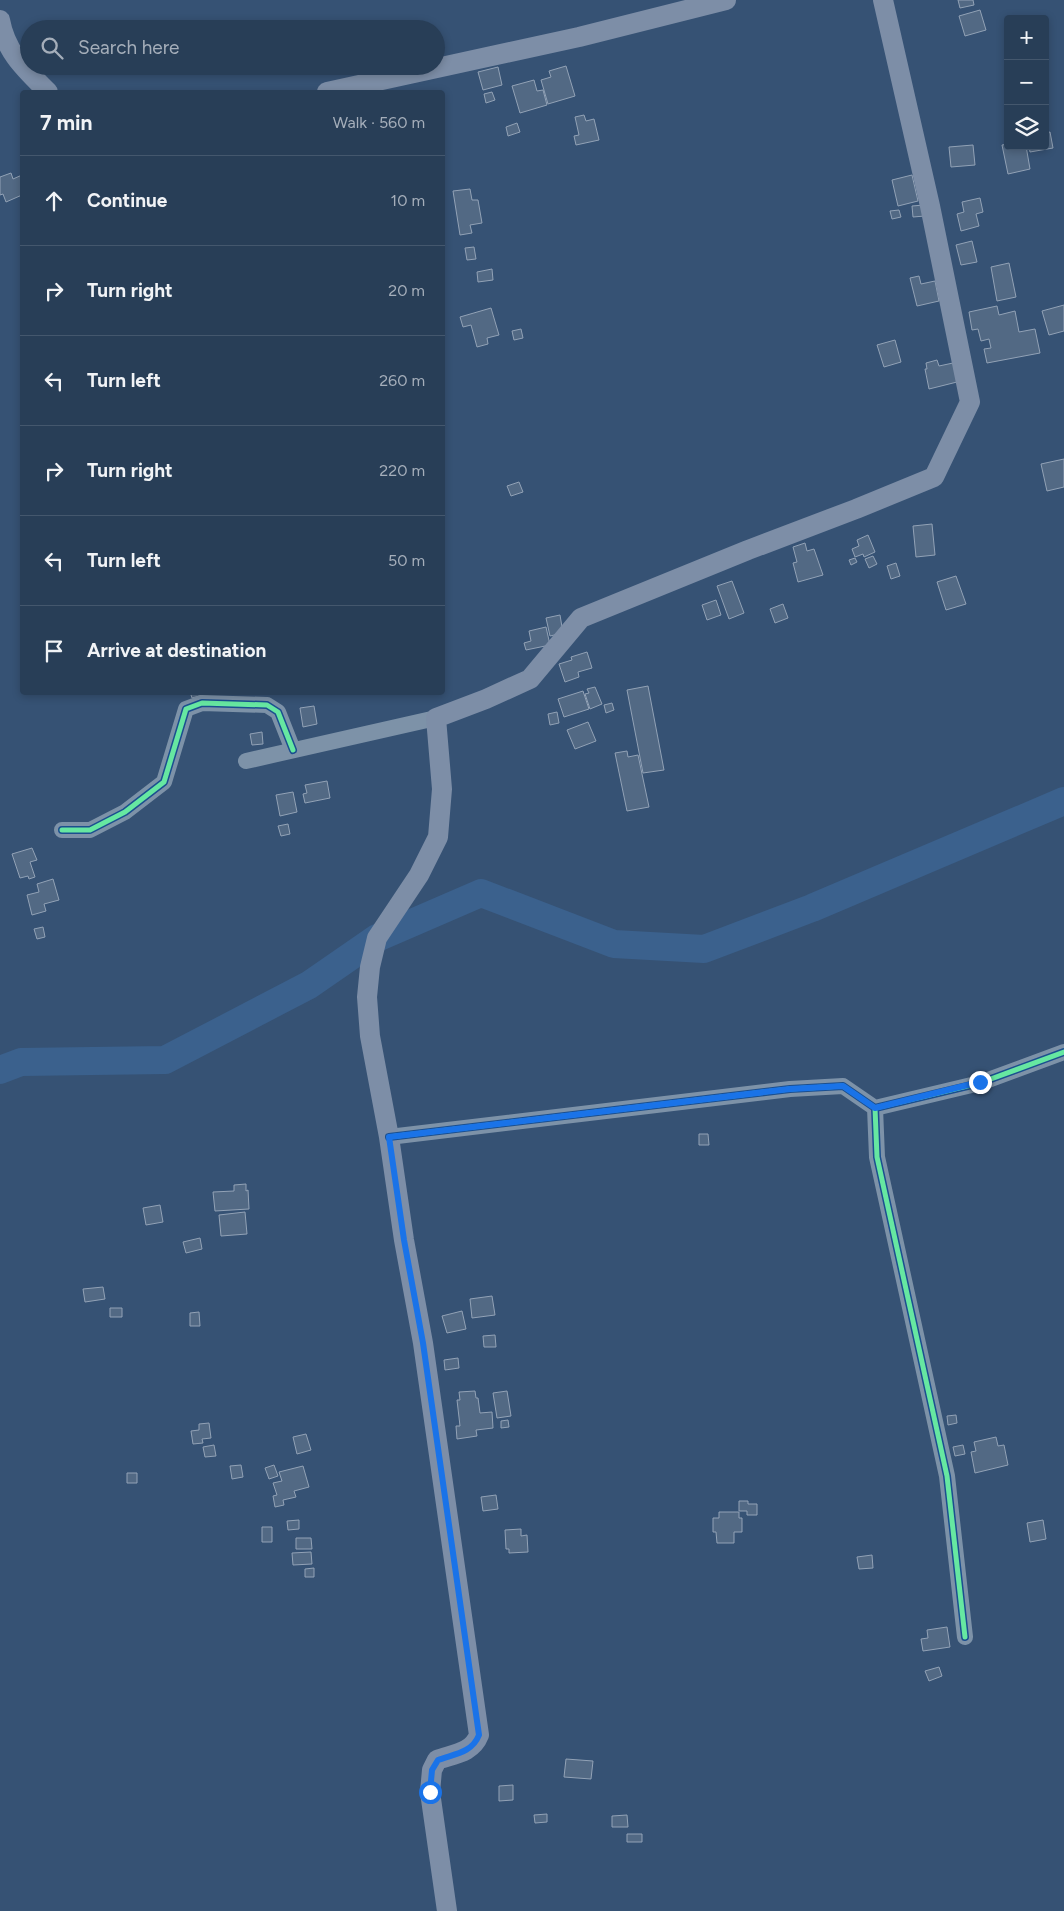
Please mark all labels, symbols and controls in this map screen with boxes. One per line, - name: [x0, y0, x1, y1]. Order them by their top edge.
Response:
- map controls: [1004, 15, 1049, 150]
- button: +: [1004, 15, 1049, 60]
- search box: [20, 20, 445, 75]
- icon: search: [38, 34, 66, 62]
- text: Search here: [78, 36, 180, 59]
- button: −: [1004, 60, 1049, 105]
- button: layers: [1004, 105, 1049, 150]
- text: 7 min: [40, 110, 92, 135]
- text: Walk · 560 m: [333, 113, 425, 132]
- icon: ahead: [40, 187, 68, 215]
- text: Continue: [87, 189, 167, 212]
- text: 10 m: [391, 191, 425, 210]
- icon: right: [40, 277, 68, 305]
- text: Turn right: [87, 279, 173, 302]
- text: 20 m: [388, 281, 425, 300]
- icon: left: [40, 367, 68, 395]
- text: Turn left: [87, 369, 161, 392]
- text: 260 m: [379, 371, 425, 390]
- icon: right: [40, 457, 68, 485]
- text: Turn right: [87, 459, 173, 482]
- text: 220 m: [379, 461, 425, 480]
- icon: left: [40, 547, 68, 575]
- text: Turn left: [87, 549, 161, 572]
- text: 50 m: [388, 551, 425, 570]
- icon: arrive: [40, 637, 68, 665]
- text: Arrive at destination: [87, 639, 266, 662]
- route end: [969, 1071, 992, 1094]
- route start: [419, 1781, 442, 1804]

